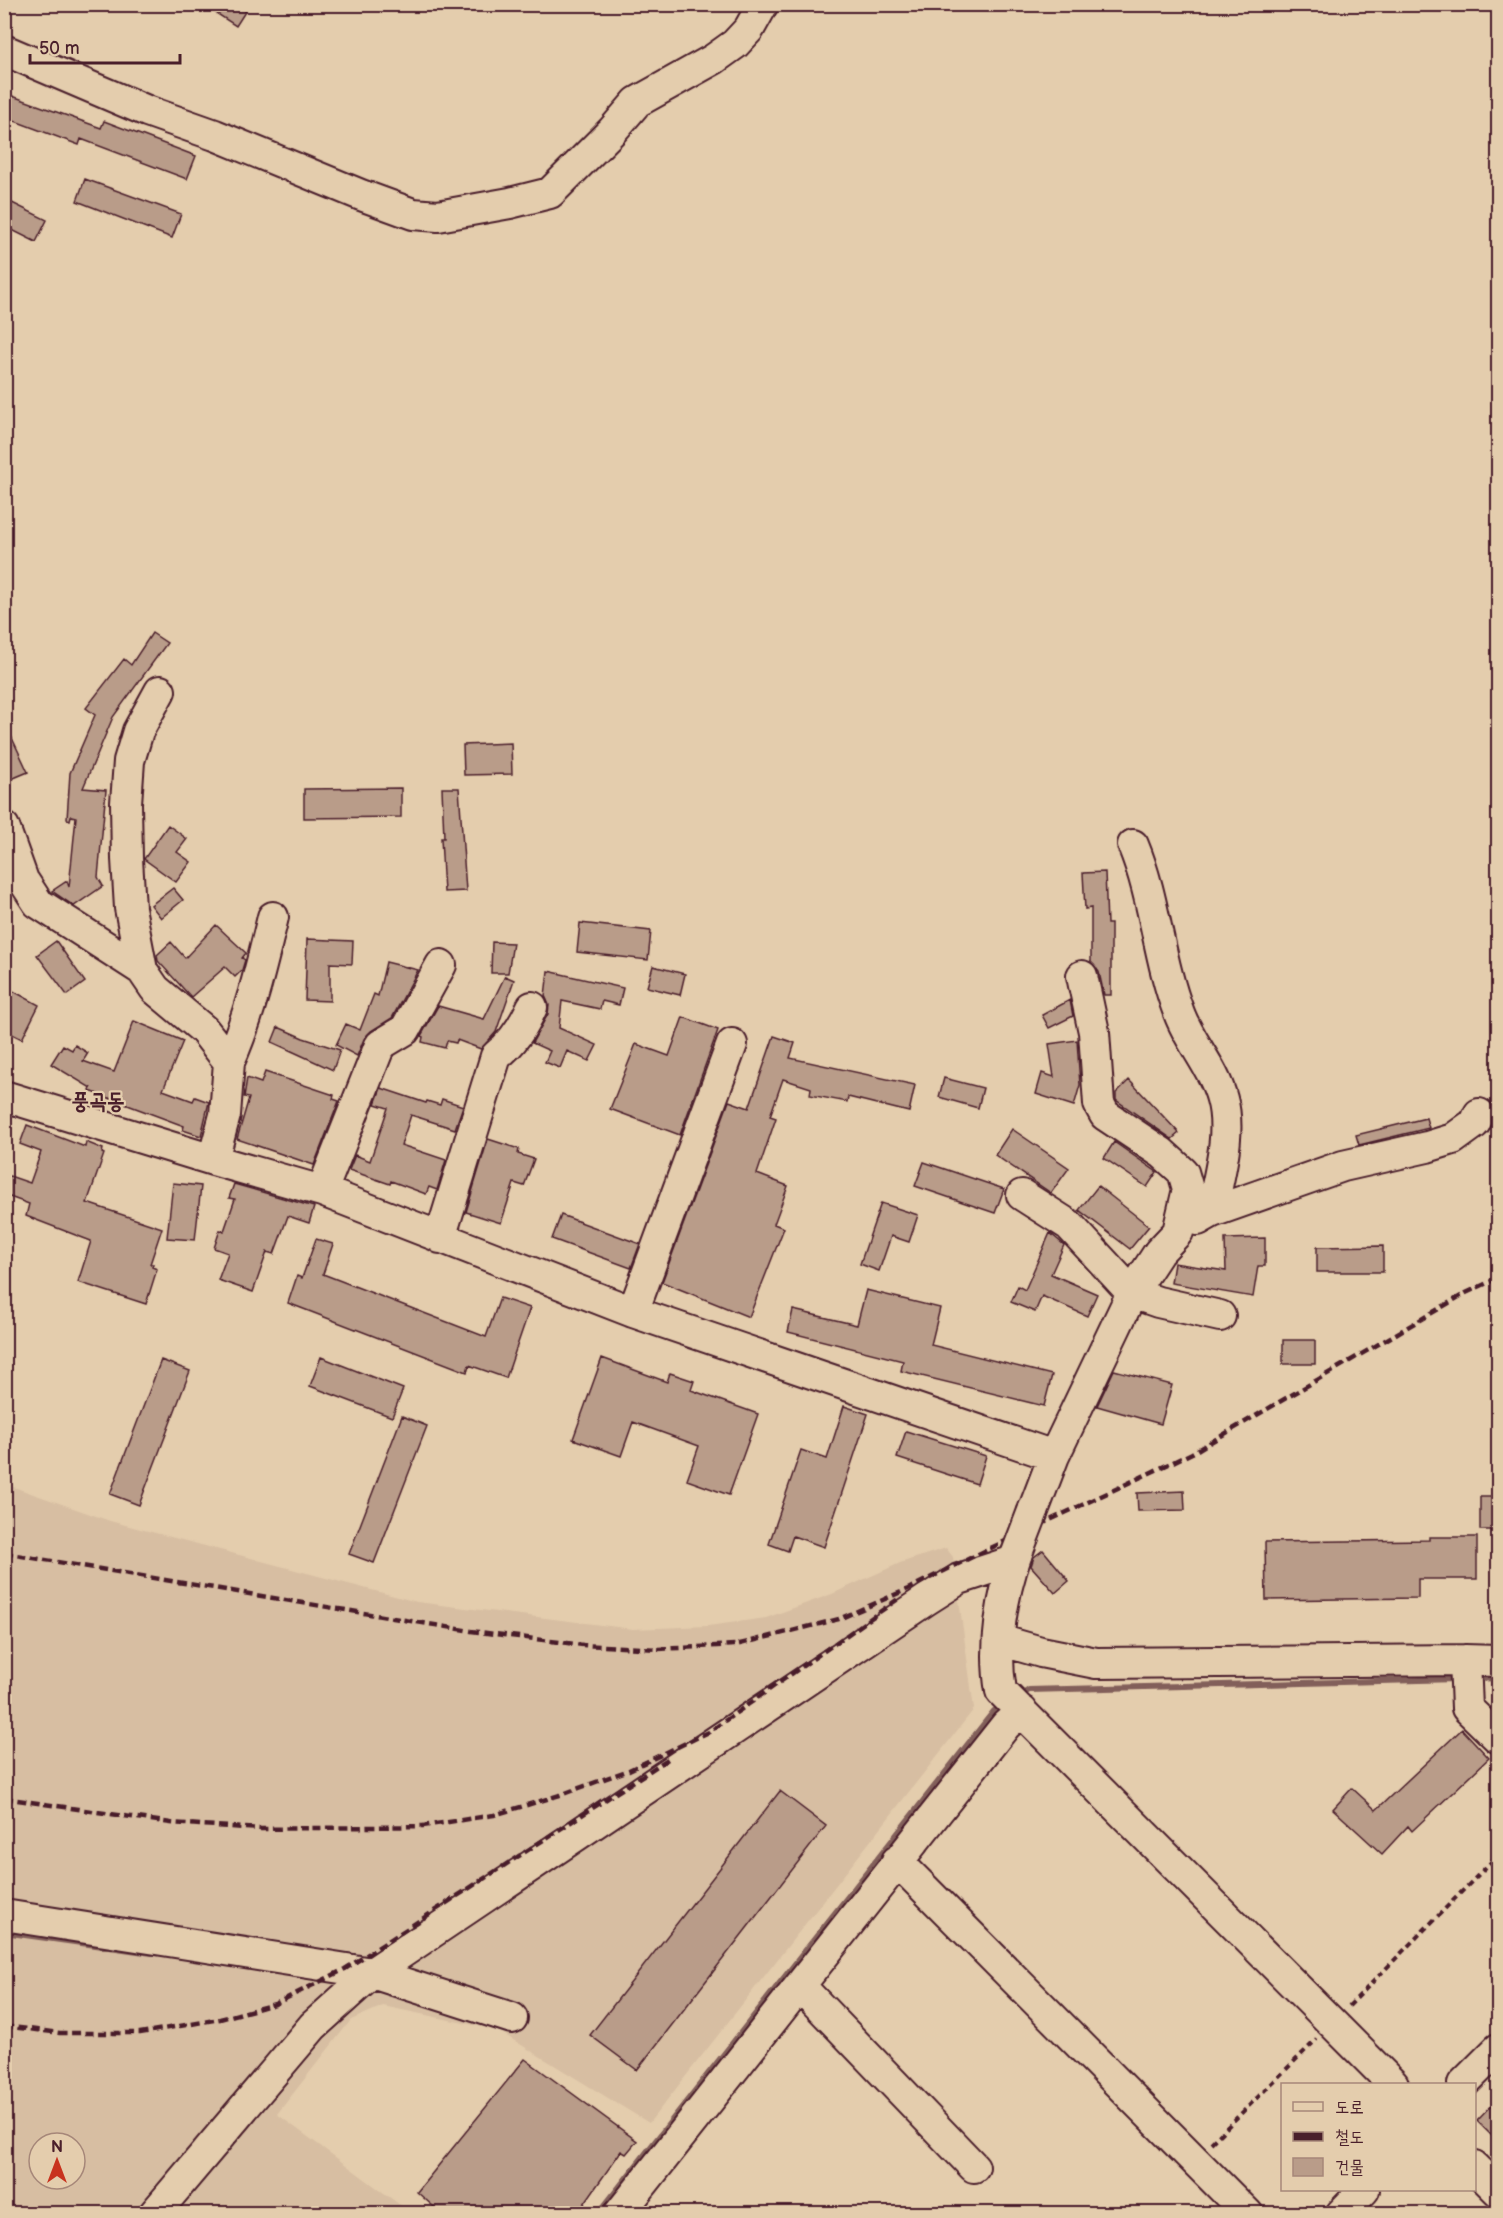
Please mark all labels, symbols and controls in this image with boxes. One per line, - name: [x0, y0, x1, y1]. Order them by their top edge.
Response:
- scale bar: [30, 27, 180, 65]
- text: 50 m: [39, 38, 80, 59]
- district label: 풍곡동: [71, 1088, 125, 1115]
- legend: [1281, 2083, 1476, 2191]
- text: 도로: [1335, 2097, 1364, 2118]
- text: 철도: [1335, 2127, 1364, 2148]
- north arrow: [27, 2131, 87, 2191]
- text: N: [51, 2138, 63, 2157]
- text: 건물: [1335, 2157, 1364, 2178]

